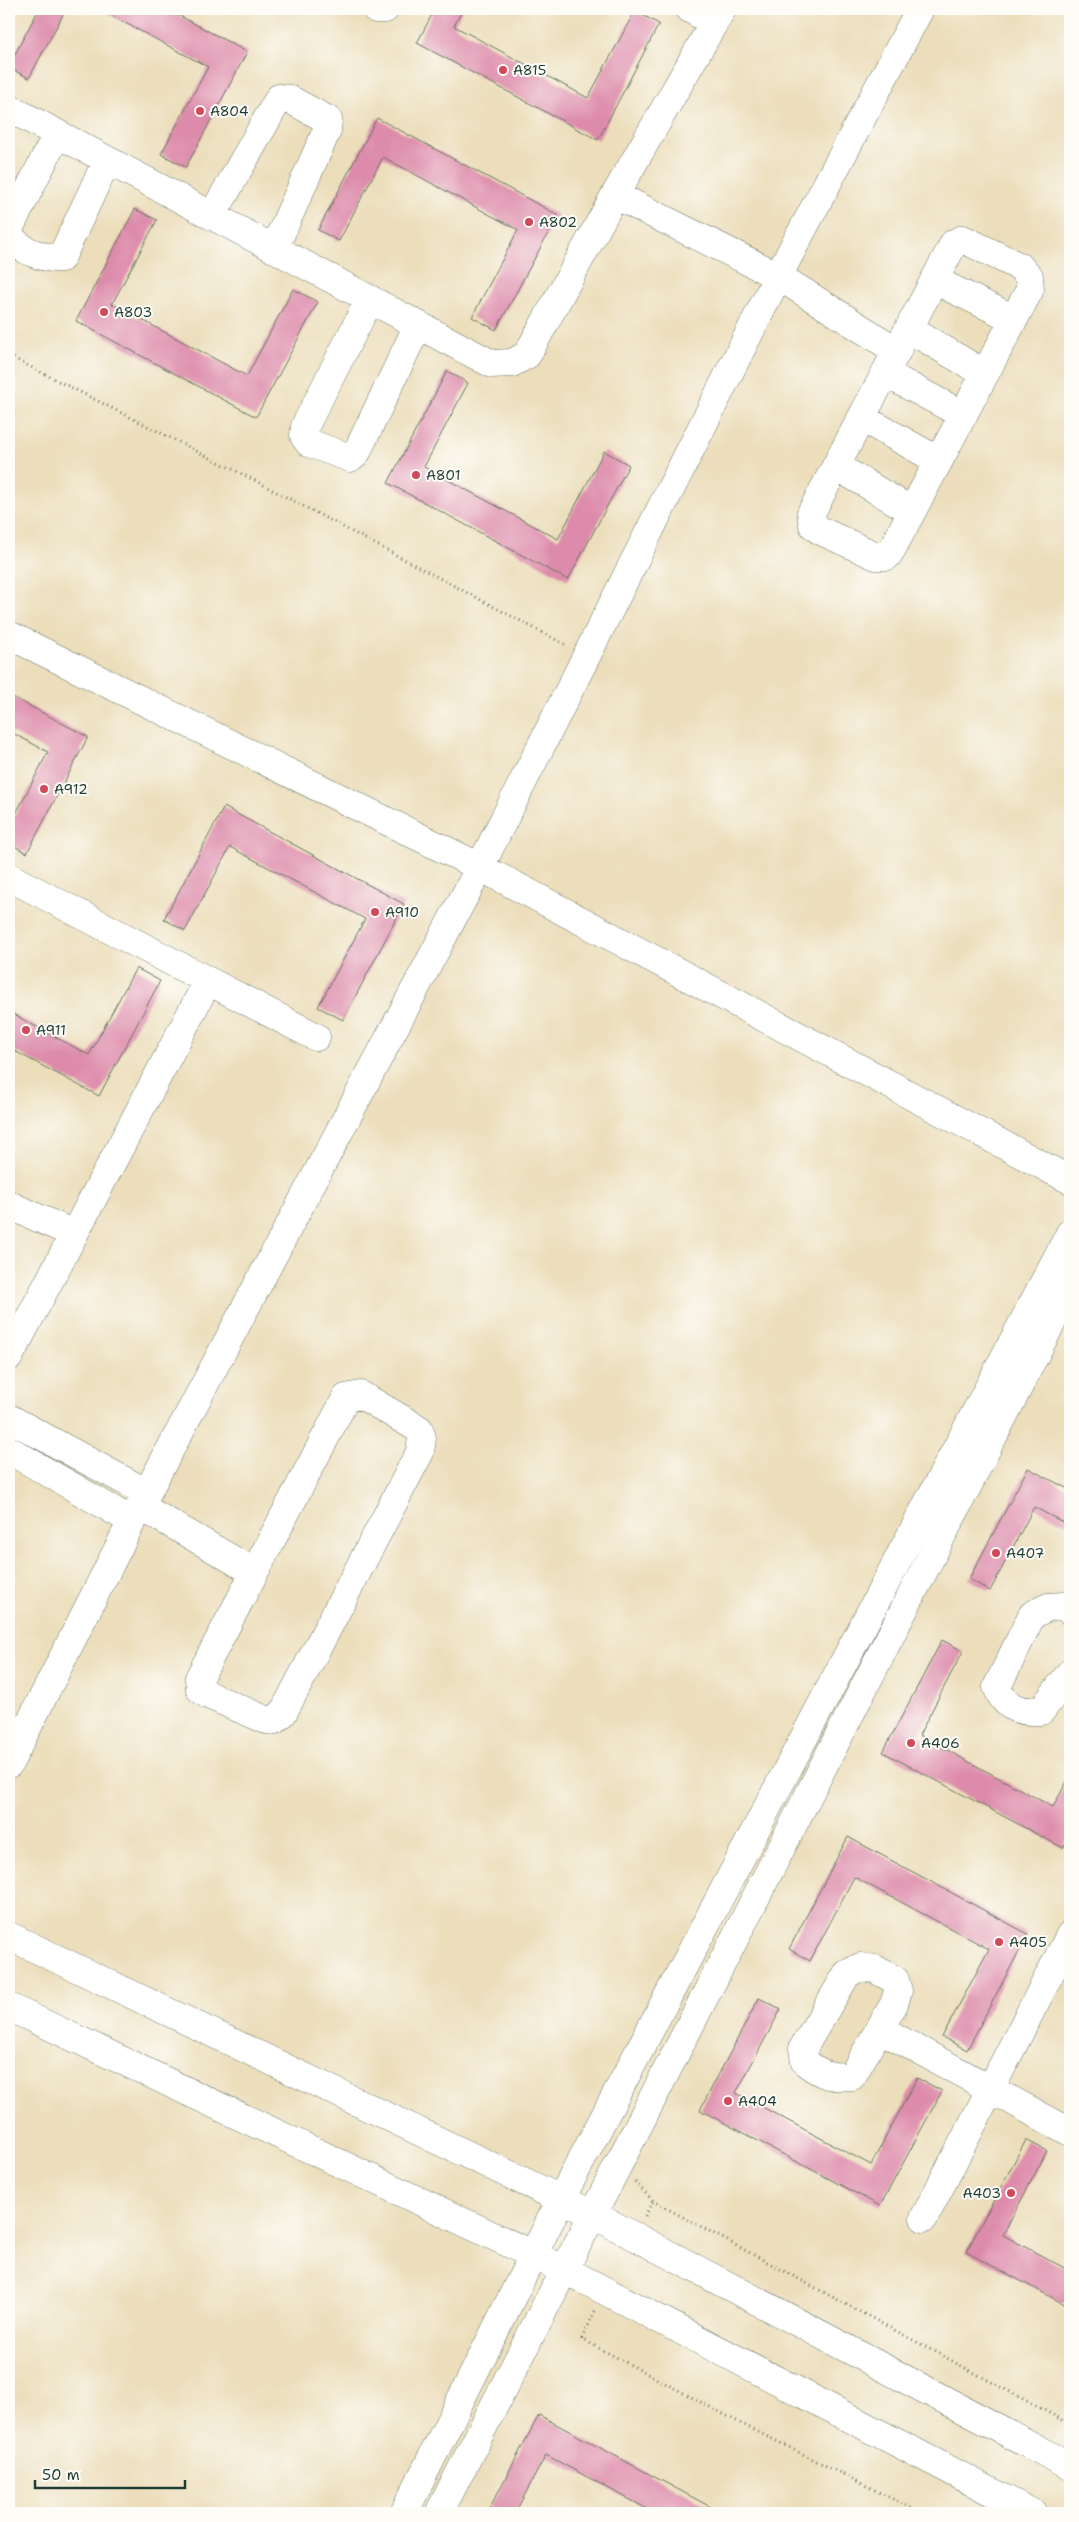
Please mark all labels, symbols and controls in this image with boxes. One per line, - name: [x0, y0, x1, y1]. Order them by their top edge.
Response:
- place label: A815: [513, 61, 546, 79]
- marker: A815: [497, 64, 509, 76]
- place label: A804: [210, 102, 249, 120]
- marker: A804: [194, 105, 206, 117]
- place label: A802: [539, 213, 577, 231]
- marker: A802: [523, 216, 535, 228]
- place label: A803: [114, 303, 152, 321]
- marker: A803: [98, 306, 110, 318]
- place label: A801: [426, 466, 461, 484]
- marker: A801: [410, 469, 422, 481]
- place label: A912: [54, 780, 88, 798]
- marker: A912: [38, 783, 50, 795]
- place label: A910: [385, 903, 419, 921]
- marker: A910: [369, 906, 381, 918]
- place label: A911: [36, 1021, 66, 1039]
- marker: A911: [20, 1024, 32, 1036]
- place label: A407: [1006, 1544, 1044, 1562]
- marker: A407: [990, 1547, 1002, 1559]
- place label: A406: [921, 1734, 960, 1752]
- marker: A406: [905, 1737, 917, 1749]
- place label: A405: [1009, 1933, 1047, 1951]
- marker: A405: [993, 1936, 1005, 1948]
- place label: A404: [738, 2092, 777, 2110]
- marker: A404: [722, 2095, 734, 2107]
- place label: A403: [963, 2184, 1001, 2202]
- marker: A403: [1005, 2187, 1017, 2199]
- scale bar: [35, 2457, 185, 2489]
- text: 50 m: [42, 2465, 80, 2485]

